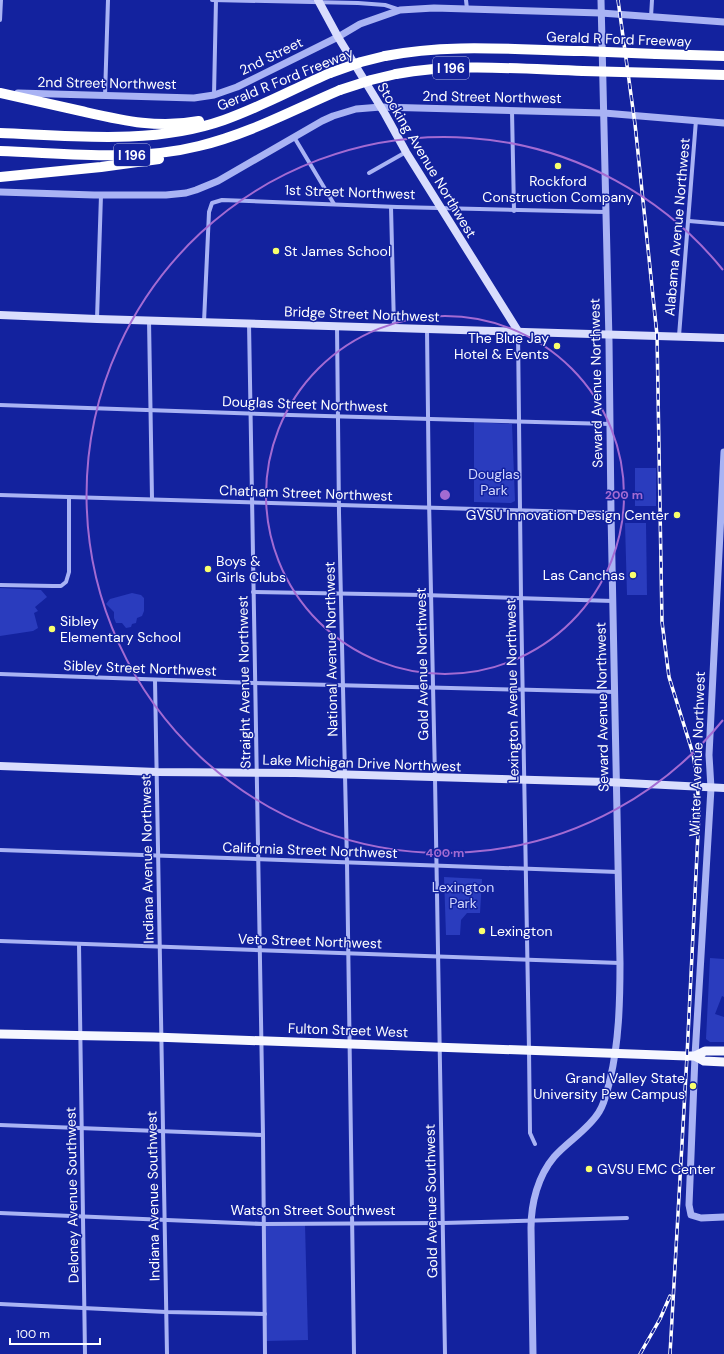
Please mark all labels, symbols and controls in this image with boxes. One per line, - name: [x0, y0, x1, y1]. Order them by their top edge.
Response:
- street label: Gerald R Ford Freeway: [546, 27, 692, 51]
- street label: 2nd Street: [236, 33, 306, 79]
- street label: Gerald R Ford Freeway: [214, 43, 356, 115]
- road number: I 196: [433, 57, 469, 79]
- street label: 2nd Street Northwest: [37, 73, 177, 93]
- street label: Stocking Avenue Northwest: [373, 79, 481, 241]
- street label: 2nd Street Northwest: [422, 87, 562, 107]
- street label: Alabama Avenue Northwest: [660, 137, 694, 317]
- road number: I 196: [114, 144, 150, 166]
- marker: Rockford Construction Company: [553, 161, 563, 171]
- place label: Rockford Construction Company: [482, 172, 634, 206]
- street label: 1st Street Northwest: [284, 181, 416, 203]
- place label: St James School: [284, 242, 391, 260]
- marker: St James School: [271, 246, 281, 256]
- street label: Seward Avenue Northwest: [586, 298, 606, 468]
- street label: Bridge Street Northwest: [284, 302, 440, 326]
- place label: The Blue Jay Hotel & Events: [454, 329, 549, 363]
- marker: The Blue Jay Hotel & Events: [552, 341, 562, 351]
- street label: Douglas Street Northwest: [222, 392, 388, 416]
- park label: Douglas Park: [468, 465, 520, 499]
- street label: Chatham Street Northwest: [219, 481, 393, 505]
- text: 200 m: [605, 487, 643, 503]
- centre of rings: [438, 488, 452, 502]
- place label: GVSU Innovation Design Center: [466, 506, 669, 524]
- marker: GVSU Innovation Design Center: [672, 510, 682, 520]
- place label: Boys & Girls Clubs: [216, 552, 286, 586]
- street label: National Avenue Northwest: [320, 561, 342, 737]
- marker: Boys & Girls Clubs: [203, 564, 213, 574]
- place label: Las Canchas: [543, 566, 625, 584]
- marker: Las Canchas: [628, 570, 638, 580]
- street label: Gold Avenue Northwest: [412, 587, 432, 741]
- street label: Straight Avenue Northwest: [233, 595, 255, 769]
- street label: Lexington Avenue Northwest: [501, 598, 523, 784]
- place label: Sibley Elementary School: [60, 612, 181, 646]
- street label: Seward Avenue Northwest: [592, 622, 612, 792]
- marker: Sibley Elementary School: [47, 624, 57, 634]
- street label: Sibley Street Northwest: [63, 656, 217, 680]
- street label: Winter Avenue Northwest: [685, 671, 709, 837]
- street label: Lake Michigan Drive Northwest: [262, 751, 462, 775]
- street label: Indiana Avenue Northwest: [137, 774, 157, 944]
- street label: California Street Northwest: [222, 838, 398, 862]
- text: 400 m: [426, 845, 464, 861]
- park label: Lexington Park: [432, 878, 494, 912]
- place label: Lexington: [490, 922, 553, 940]
- marker: Lexington: [477, 926, 487, 936]
- street label: Veto Street Northwest: [238, 929, 382, 953]
- street label: Fulton Street West: [288, 1019, 408, 1041]
- place label: Grand Valley State University Pew Campus: [533, 1069, 685, 1103]
- marker: Grand Valley State University Pew Campus: [688, 1081, 698, 1091]
- street label: Deloney Avenue Southwest: [61, 1107, 83, 1283]
- street label: Indiana Avenue Southwest: [143, 1111, 163, 1281]
- street label: Gold Avenue Southwest: [421, 1124, 441, 1278]
- place label: GVSU EMC Center: [597, 1160, 715, 1178]
- marker: GVSU EMC Center: [584, 1164, 594, 1174]
- street label: Watson Street Southwest: [231, 1201, 395, 1219]
- scale bar: [10, 1320, 100, 1346]
- text: 100 m: [16, 1326, 50, 1342]

